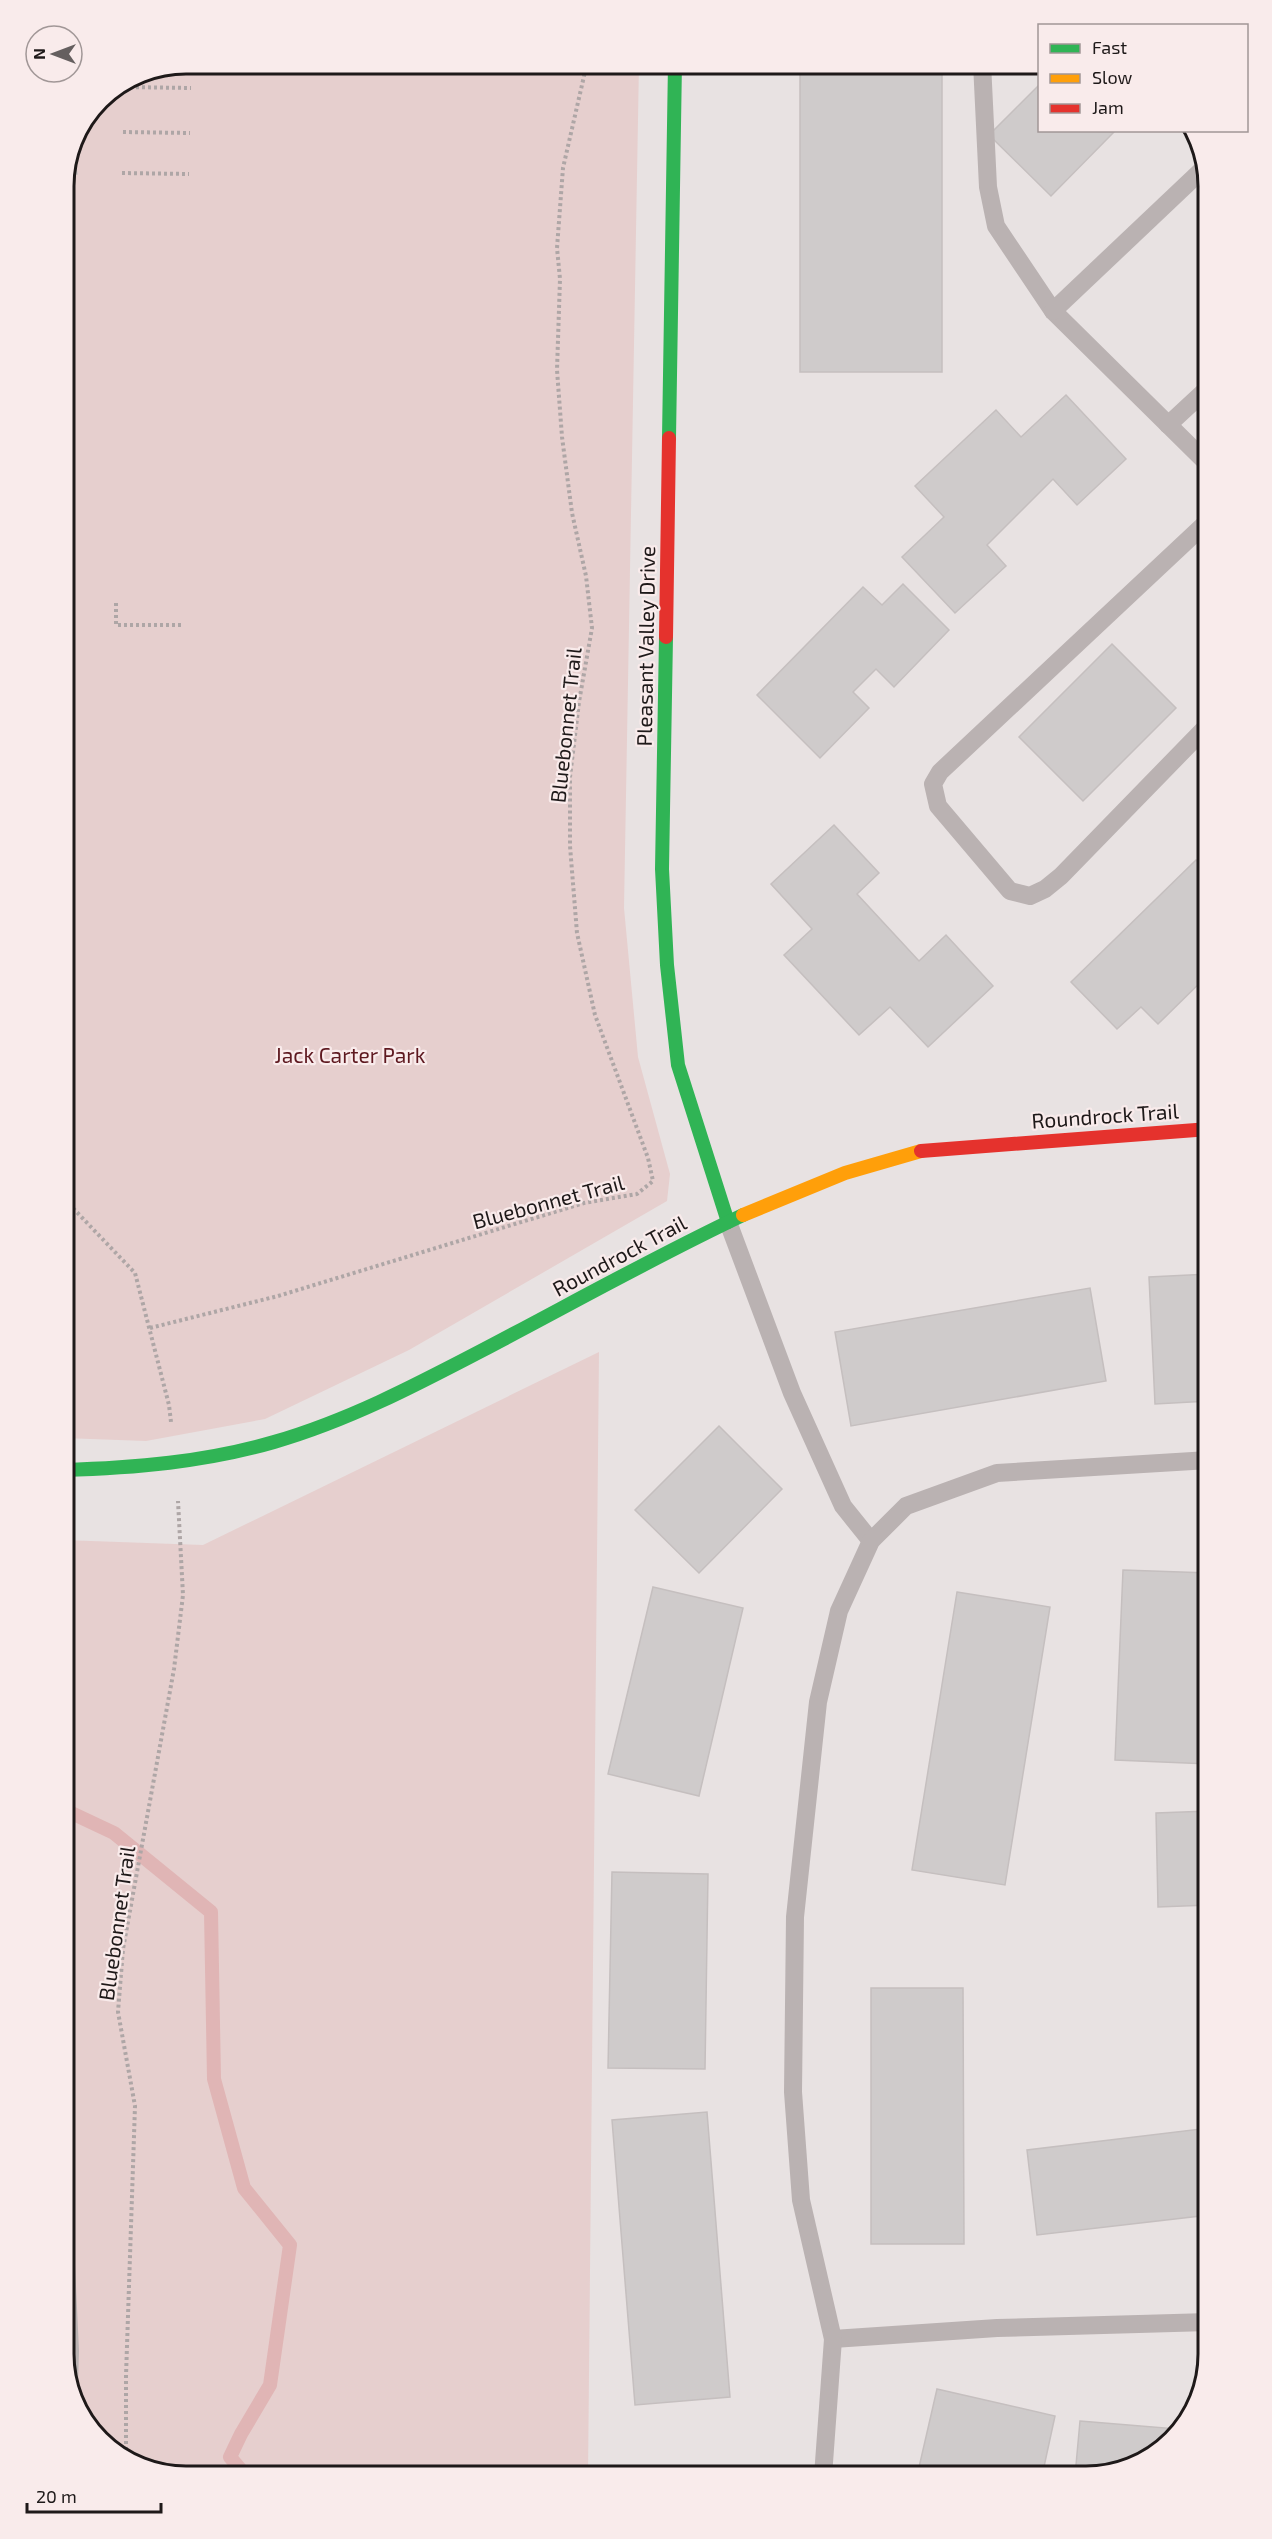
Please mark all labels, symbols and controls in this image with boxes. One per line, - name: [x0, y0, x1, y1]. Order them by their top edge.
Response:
- north arrow: [24, 24, 84, 84]
- legend: [1038, 24, 1248, 132]
- text: Fast: [1092, 36, 1127, 58]
- text: N: [29, 48, 48, 60]
- text: Slow: [1092, 66, 1133, 88]
- text: Jam: [1092, 96, 1124, 118]
- street label: Pleasant Valley Drive: [631, 545, 659, 747]
- street label: Bluebonnet Trail: [544, 645, 586, 804]
- park label: Jack Carter Park: [275, 1042, 426, 1067]
- street label: Roundrock Trail: [1030, 1097, 1180, 1133]
- street label: Bluebonnet Trail: [469, 1169, 627, 1233]
- street label: Roundrock Trail: [548, 1209, 691, 1301]
- street label: Bluebonnet Trail: [93, 1843, 139, 2002]
- scale bar: [27, 2476, 160, 2514]
- text: 20 m: [36, 2485, 77, 2507]

